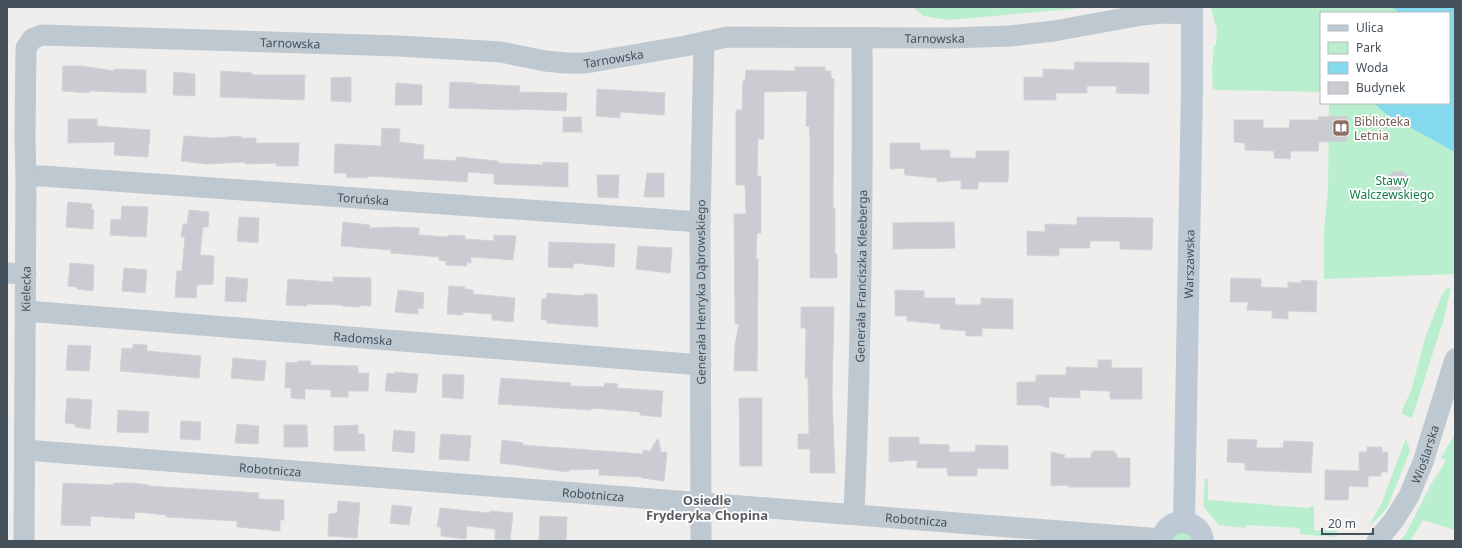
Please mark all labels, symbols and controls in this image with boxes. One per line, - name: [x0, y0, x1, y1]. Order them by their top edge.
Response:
- legend: [1320, 12, 1450, 104]
- text: Ulica: [1356, 19, 1383, 36]
- street label: Tarnowska: [904, 29, 965, 47]
- street label: Tarnowska: [260, 33, 321, 52]
- text: Park: [1356, 39, 1382, 56]
- street label: Tarnowska: [583, 45, 645, 72]
- text: Woda: [1356, 59, 1388, 76]
- text: Budynek: [1356, 79, 1406, 96]
- place label: Biblioteka Letnia: [1354, 113, 1410, 144]
- library icon: Biblioteka Letnia: [1331, 118, 1351, 138]
- park label: Stawy Walczewskiego: [1350, 172, 1434, 203]
- street label: Toruńska: [337, 188, 390, 209]
- street label: Generała Franciszka Kleeberga: [851, 190, 870, 363]
- street label: Generała Henryka Dąbrowskiego: [691, 199, 709, 385]
- street label: Warszawska: [1180, 229, 1198, 299]
- street label: Kielecka: [17, 266, 34, 312]
- street label: Radomska: [333, 327, 393, 349]
- street label: Wioślarska: [1407, 423, 1443, 486]
- street label: Robotnicza: [238, 458, 302, 480]
- street label: Robotnicza: [562, 483, 625, 505]
- district label: Osiedle Fryderyka Chopina: [646, 491, 768, 524]
- street label: Robotnicza: [885, 508, 948, 530]
- scale bar: [1322, 510, 1373, 536]
- text: 20 m: [1328, 515, 1356, 532]

